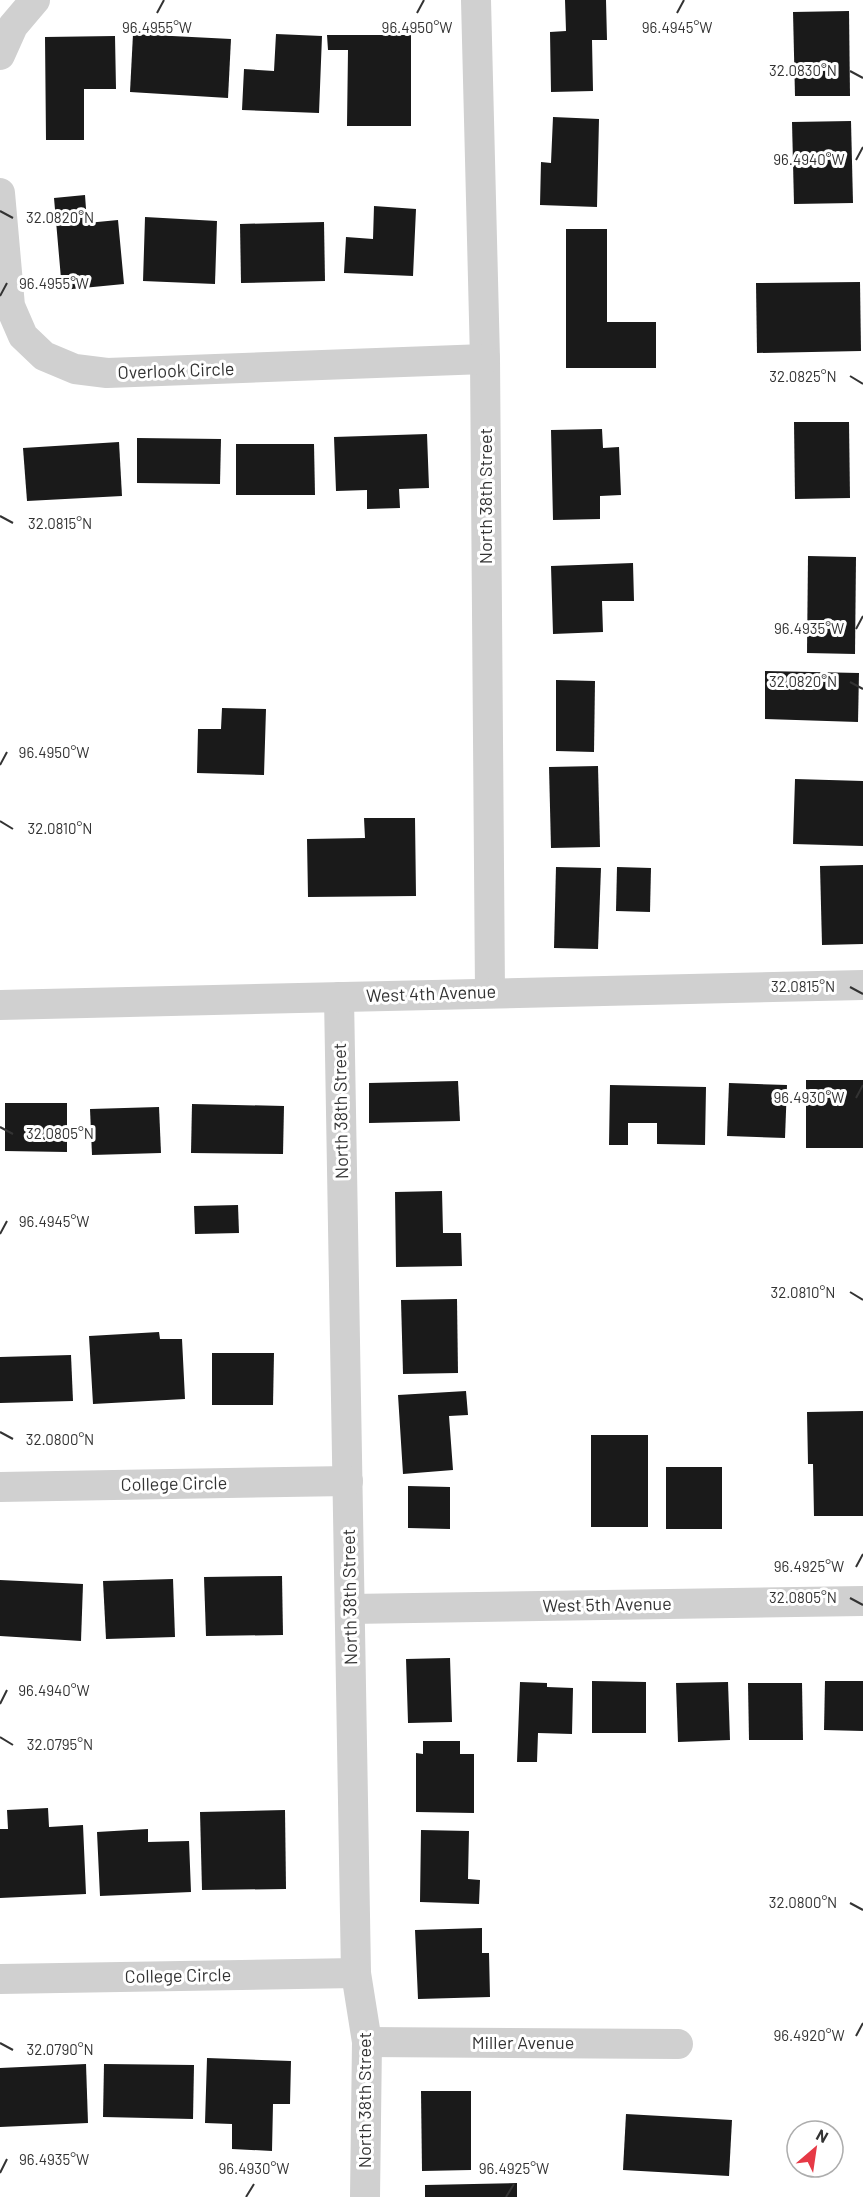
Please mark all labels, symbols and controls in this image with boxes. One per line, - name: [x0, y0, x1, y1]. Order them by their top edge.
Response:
- text: 96.4955°W: [122, 18, 192, 36]
- text: 96.4950°W: [382, 18, 452, 36]
- text: 96.4945°W: [642, 18, 712, 36]
- text: 32.0830°N: [769, 61, 837, 79]
- text: 96.4940°W: [773, 150, 845, 168]
- text: 32.0820°N: [26, 208, 94, 226]
- text: 96.4955°W: [19, 274, 89, 292]
- street label: Overlook Circle: [117, 357, 235, 383]
- text: 32.0825°N: [769, 367, 837, 385]
- street label: North 38th Street: [474, 428, 496, 564]
- text: 32.0815°N: [28, 514, 92, 532]
- text: 96.4935°W: [774, 619, 844, 637]
- text: 32.0820°N: [769, 672, 837, 690]
- text: 96.4950°W: [19, 743, 89, 761]
- text: 32.0810°N: [28, 819, 92, 837]
- text: 32.0815°N: [771, 977, 835, 995]
- street label: West 4th Avenue: [366, 980, 496, 1006]
- street label: North 38th Street: [328, 1043, 352, 1179]
- text: 96.4930°W: [774, 1088, 844, 1106]
- text: 32.0805°N: [26, 1124, 94, 1142]
- text: 96.4945°W: [19, 1212, 89, 1230]
- text: 32.0810°N: [771, 1283, 835, 1301]
- text: 32.0800°N: [26, 1430, 94, 1448]
- street label: College Circle: [121, 1471, 227, 1495]
- street label: North 38th Street: [337, 1529, 361, 1665]
- text: 96.4925°W: [774, 1557, 844, 1575]
- text: 32.0805°N: [769, 1588, 837, 1606]
- street label: West 5th Avenue: [542, 1592, 672, 1616]
- text: 96.4940°W: [18, 1681, 90, 1699]
- text: 32.0795°N: [27, 1735, 93, 1753]
- text: 32.0800°N: [769, 1893, 837, 1911]
- street label: College Circle: [125, 1963, 231, 1987]
- text: 96.4920°W: [773, 2026, 845, 2044]
- street label: Miller Avenue: [472, 2031, 574, 2053]
- street label: North 38th Street: [353, 2032, 375, 2168]
- text: 32.0790°N: [26, 2040, 94, 2058]
- north arrow: [785, 2119, 845, 2179]
- text: N: [813, 2125, 832, 2146]
- text: 96.4935°W: [19, 2150, 89, 2168]
- text: 96.4930°W: [219, 2159, 289, 2177]
- text: 96.4925°W: [479, 2159, 549, 2177]

